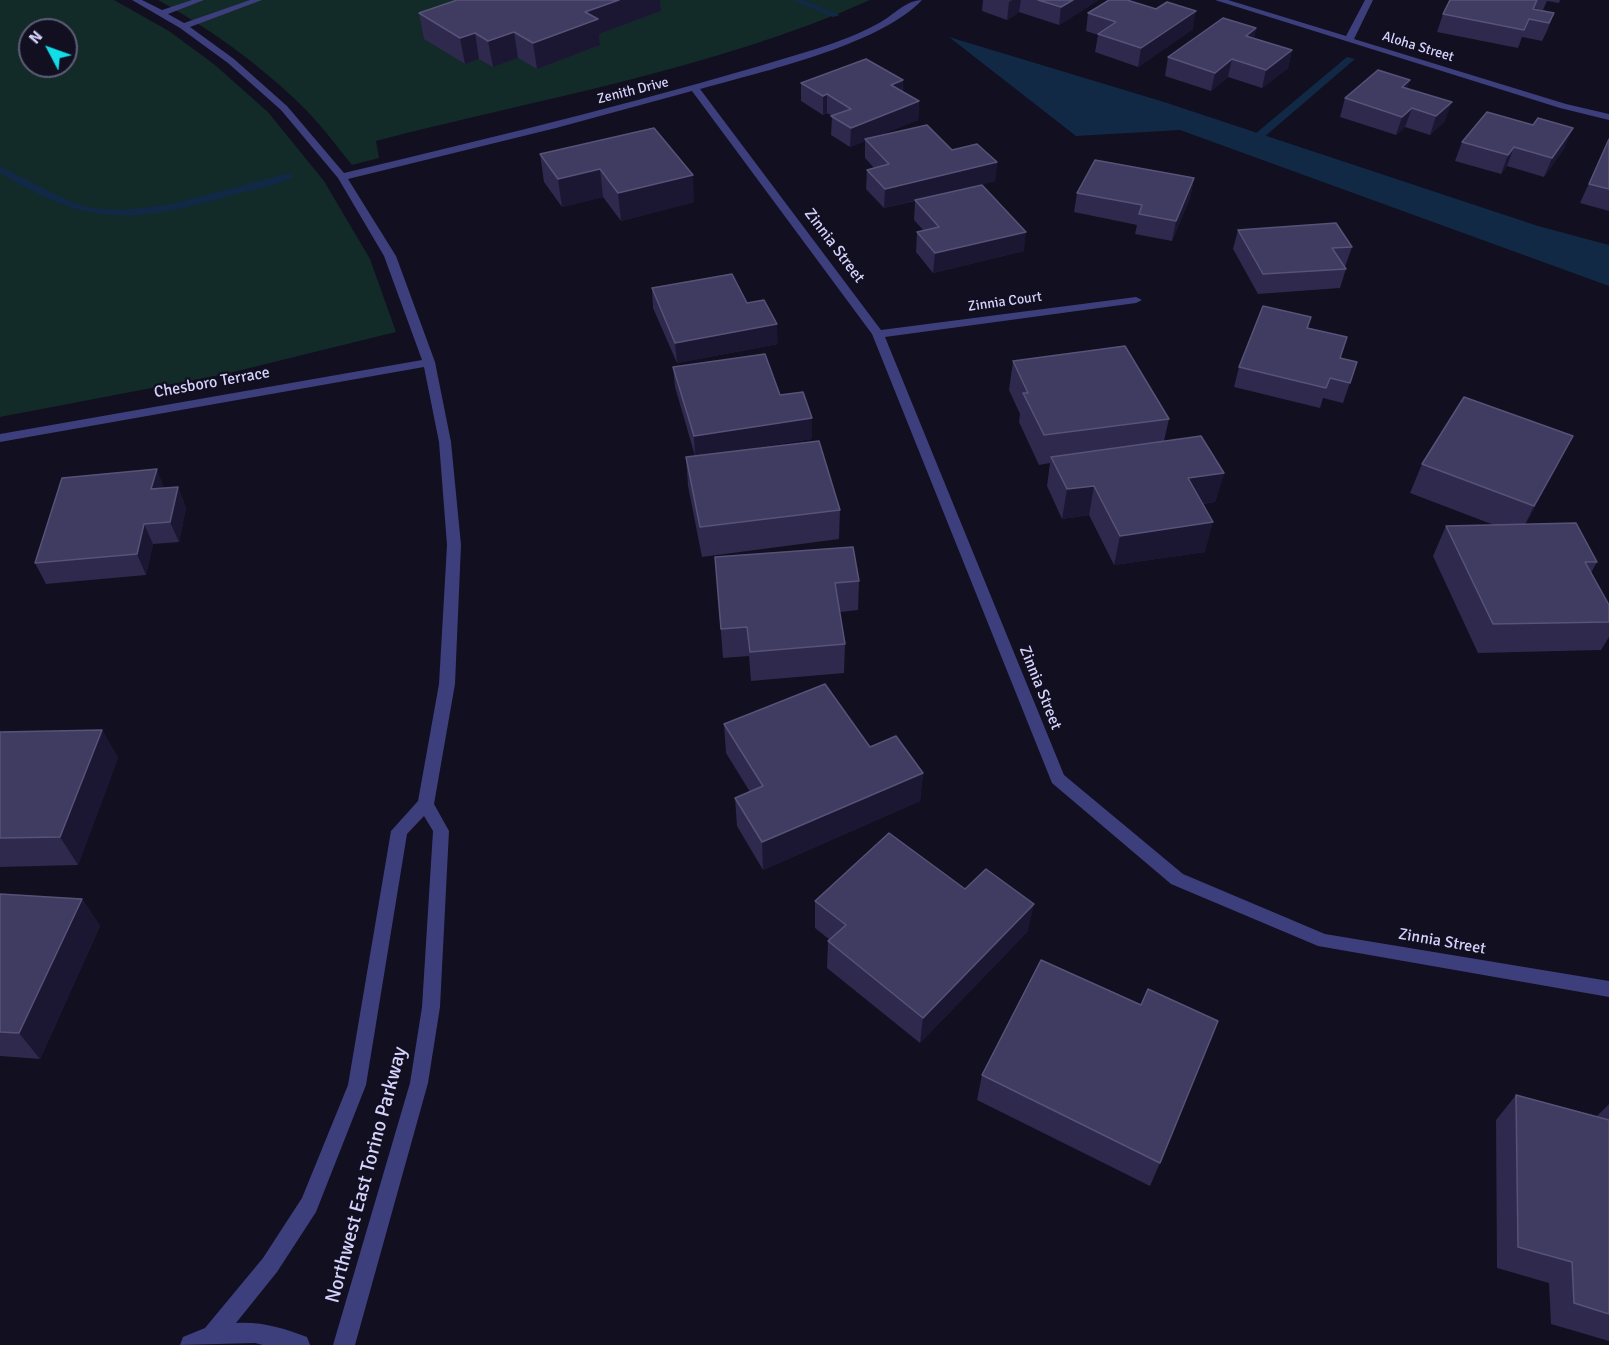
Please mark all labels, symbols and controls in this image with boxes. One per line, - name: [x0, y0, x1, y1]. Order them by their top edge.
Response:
- north arrow: [18, 18, 78, 78]
- text: N: [25, 27, 47, 48]
- street label: Aloha Street: [1380, 28, 1456, 66]
- street label: Zenith Drive: [596, 74, 670, 108]
- street label: Zinnia Street: [800, 205, 868, 287]
- street label: Zinnia Court: [967, 288, 1043, 316]
- street label: Chesboro Terrace: [153, 363, 271, 403]
- street label: Zinnia Street: [1015, 643, 1065, 733]
- street label: Zinnia Street: [1397, 925, 1487, 959]
- street label: Northwest East Torino Parkway: [321, 1044, 413, 1306]

